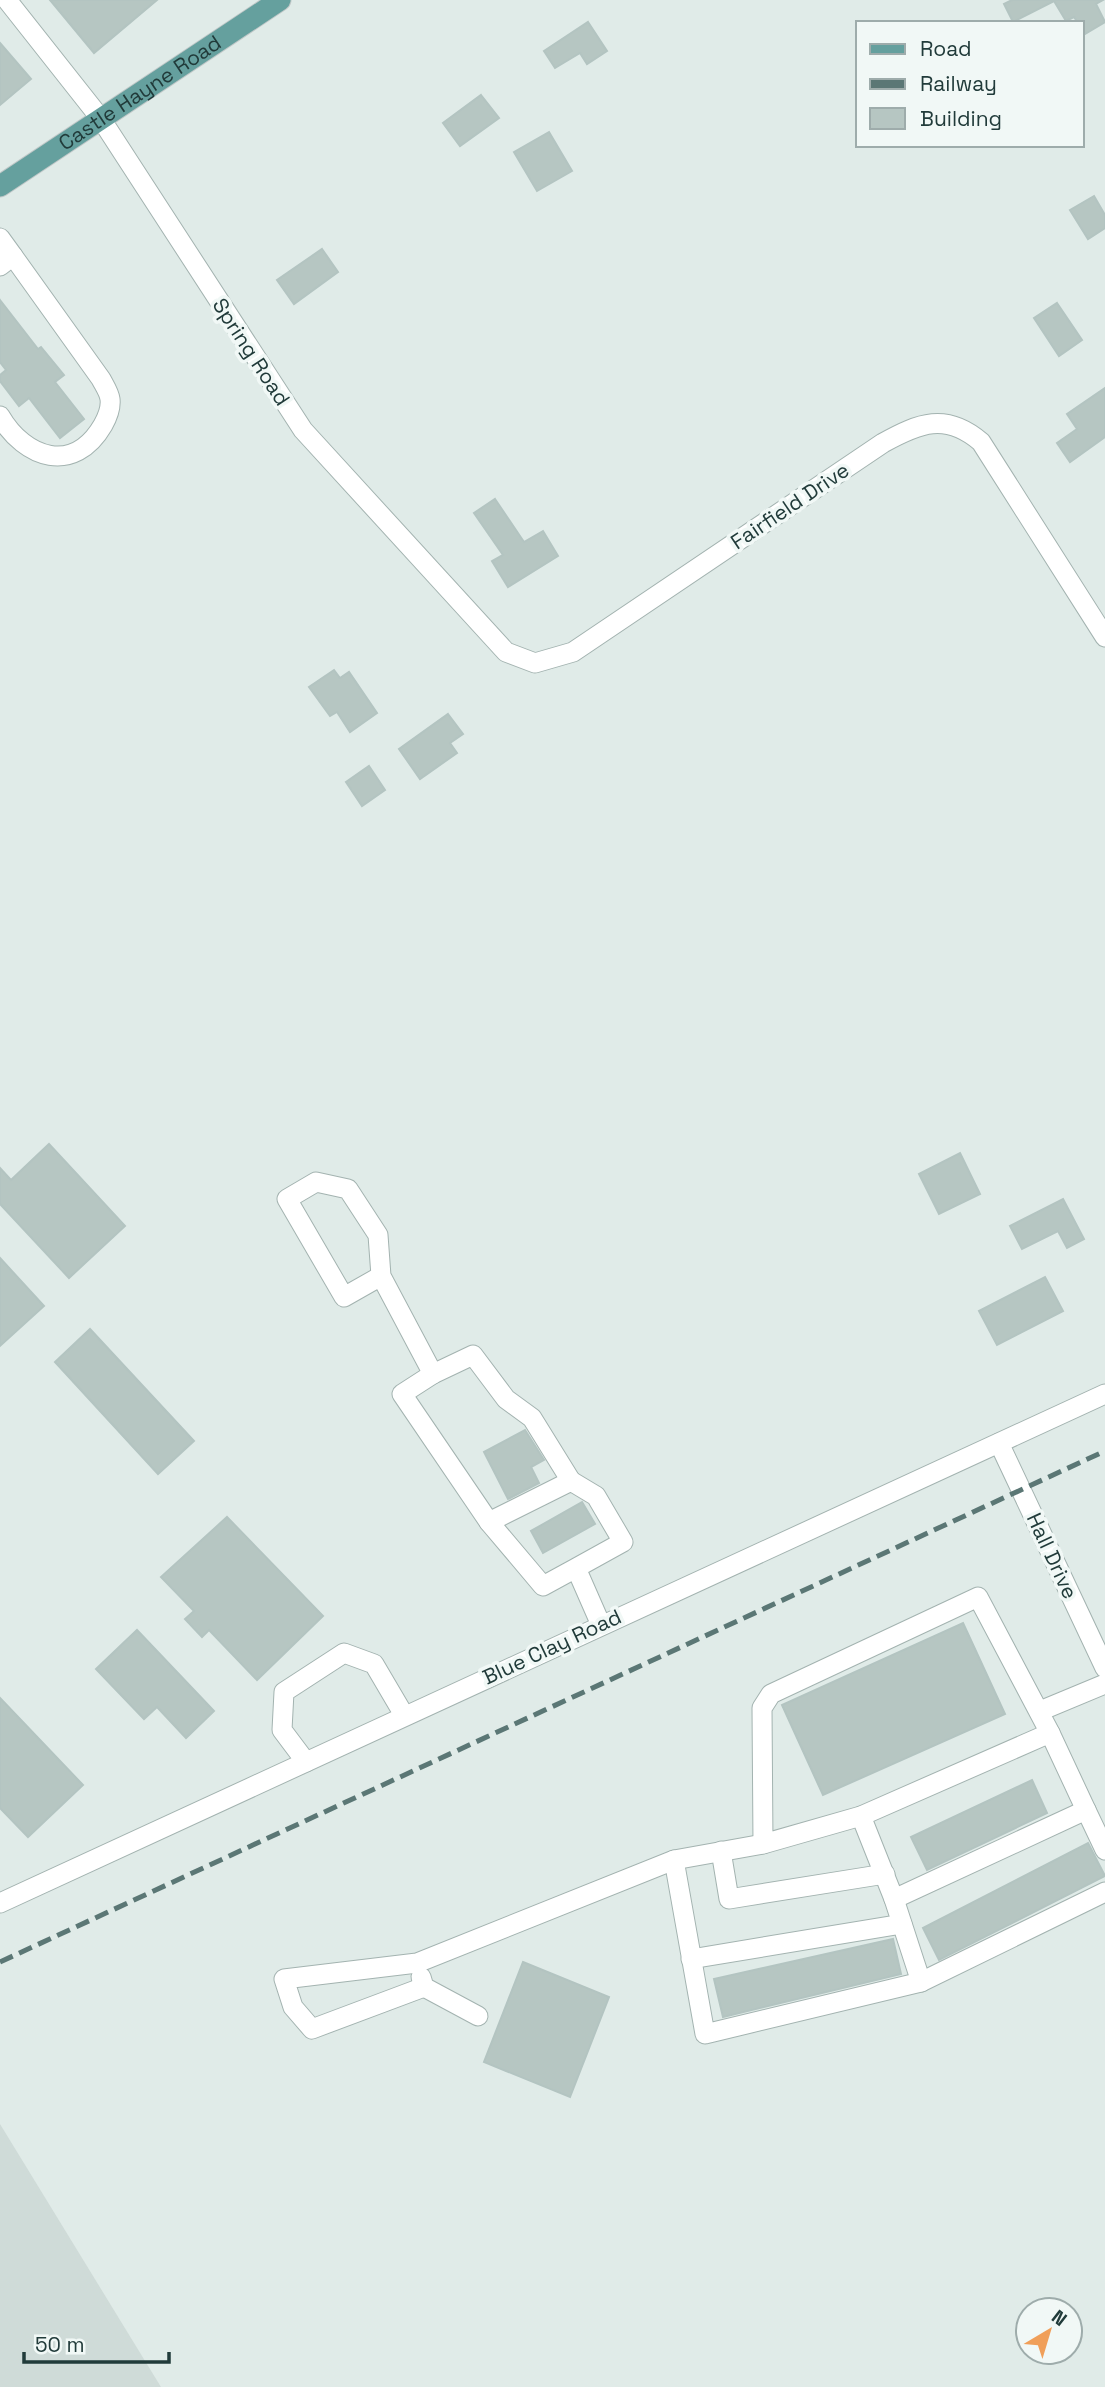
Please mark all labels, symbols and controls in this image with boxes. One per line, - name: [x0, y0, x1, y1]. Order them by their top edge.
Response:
- legend: [856, 21, 1084, 147]
- street label: Castle Hayne Road: [53, 29, 226, 156]
- text: Road: [920, 35, 972, 62]
- text: Railway: [920, 70, 997, 97]
- text: Building: [920, 105, 1002, 132]
- street label: Spring Road: [207, 293, 296, 411]
- street label: Fairfield Drive: [725, 456, 854, 555]
- street label: Hall Drive: [1021, 1508, 1084, 1603]
- street label: Blue Clay Road: [478, 1603, 625, 1690]
- north arrow: [1014, 2296, 1084, 2366]
- text: N: [1046, 2304, 1072, 2332]
- scale bar: [24, 2320, 170, 2364]
- text: 50 m: [35, 2331, 85, 2358]

